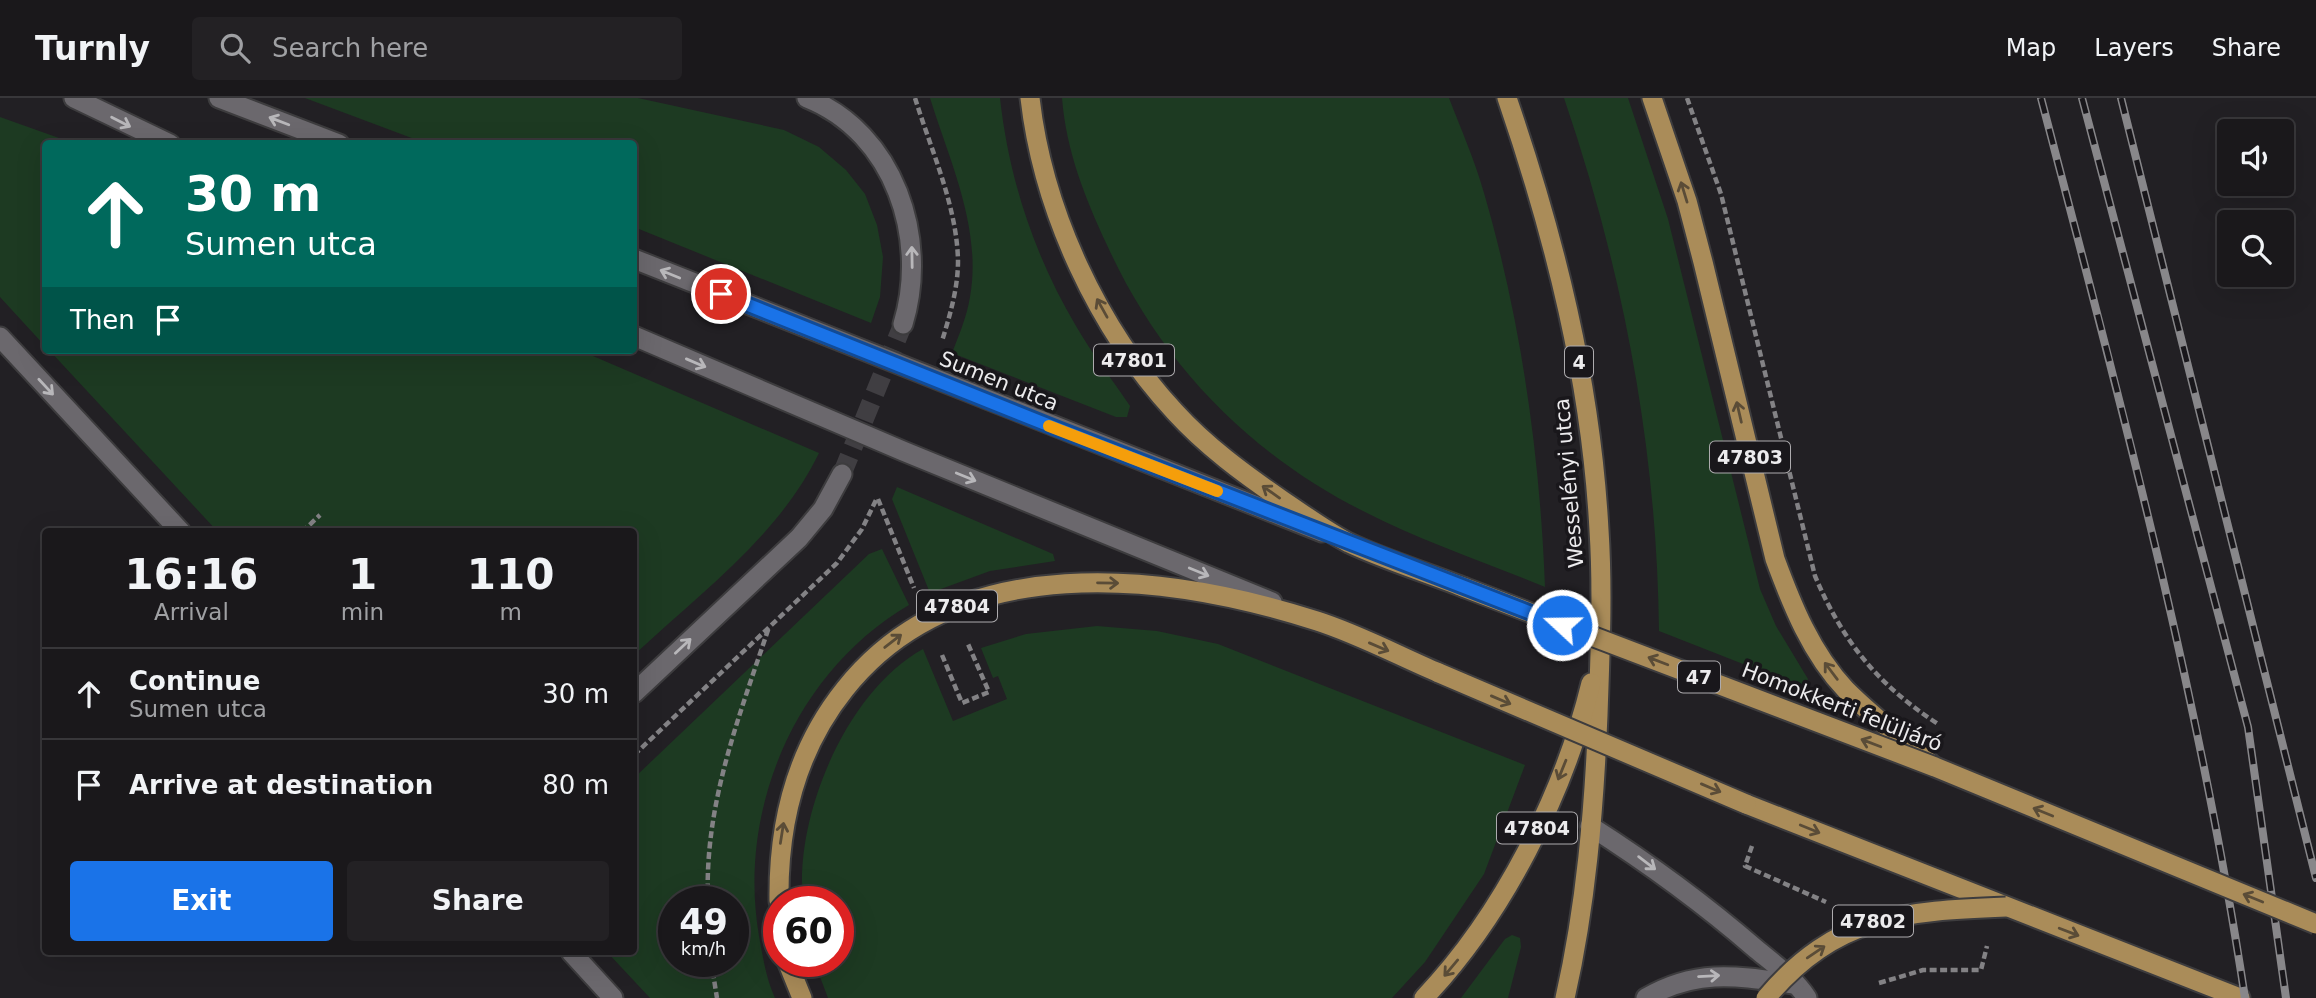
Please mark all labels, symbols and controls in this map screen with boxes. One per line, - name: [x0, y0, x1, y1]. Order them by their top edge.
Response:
- search box: [192, 17, 682, 80]
- text: Turnly: [35, 29, 150, 68]
- icon: search: [216, 29, 254, 67]
- text: Search here: [272, 33, 428, 63]
- text: Map: [2006, 34, 2056, 62]
- text: Layers: [2094, 34, 2174, 62]
- text: Share: [2212, 34, 2281, 62]
- one-way arrow: [268, 113, 290, 126]
- one-way arrow: [110, 116, 131, 130]
- map controls: [2217, 119, 2294, 287]
- button: sound: [2217, 119, 2294, 196]
- text: 30 m: [185, 166, 321, 223]
- icon: ahead: [70, 168, 161, 259]
- one-way arrow: [1677, 181, 1689, 203]
- button: search: [2217, 210, 2294, 287]
- text: Sumen utca: [185, 225, 377, 263]
- one-way arrow: [905, 246, 919, 269]
- pin: [691, 264, 751, 324]
- one-way arrow: [660, 266, 682, 279]
- icon: arrive: [702, 275, 740, 313]
- one-way arrow: [1095, 299, 1109, 319]
- icon: arrive: [149, 301, 187, 339]
- text: Then: [70, 305, 135, 335]
- road number: 47801: [1094, 344, 1174, 376]
- street label: Sumen utca: [936, 346, 1062, 416]
- road number: 4: [1565, 346, 1593, 378]
- one-way arrow: [685, 357, 706, 370]
- one-way arrow: [38, 378, 55, 395]
- street label: Wesselényi utca: [1550, 397, 1588, 569]
- one-way arrow: [1732, 401, 1745, 424]
- road number: 47803: [1710, 442, 1790, 472]
- one-way arrow: [955, 472, 976, 485]
- one-way arrow: [1262, 485, 1281, 499]
- text: 16:16: [125, 550, 258, 599]
- text: 1: [348, 550, 377, 599]
- text: 110: [467, 550, 554, 599]
- one-way arrow: [1188, 567, 1210, 580]
- one-way arrow: [1097, 576, 1120, 590]
- position arrow: [1525, 588, 1599, 662]
- road number: 47804: [917, 590, 997, 622]
- text: Arrival: [154, 599, 229, 625]
- text: min: [341, 599, 384, 625]
- text: m: [499, 599, 522, 625]
- one-way arrow: [883, 633, 902, 648]
- one-way arrow: [674, 638, 691, 655]
- one-way arrow: [1368, 641, 1389, 654]
- one-way arrow: [1648, 654, 1670, 667]
- street label: Homokkerti felüljáró: [1738, 658, 1946, 756]
- road number: 47: [1678, 662, 1720, 692]
- one-way arrow: [1824, 662, 1839, 680]
- text: Continue: [129, 666, 260, 696]
- icon: ahead: [70, 675, 108, 713]
- text: 30 m: [542, 679, 609, 709]
- one-way arrow: [1490, 694, 1512, 707]
- text: Sumen utca: [129, 696, 267, 722]
- one-way arrow: [1860, 735, 1882, 748]
- one-way arrow: [1554, 758, 1567, 780]
- icon: arrive: [70, 766, 108, 804]
- text: Arrive at destination: [129, 770, 433, 800]
- text: 80 m: [542, 770, 609, 800]
- one-way arrow: [1700, 783, 1721, 796]
- one-way arrow: [2032, 804, 2054, 817]
- road number: 47804: [1497, 813, 1577, 844]
- one-way arrow: [776, 822, 789, 845]
- one-way arrow: [1798, 823, 1820, 836]
- one-way arrow: [1637, 856, 1656, 871]
- button: Exit: [70, 861, 333, 941]
- button: Share: [347, 861, 609, 941]
- speed limit sign: 60: [763, 886, 854, 977]
- one-way arrow: [2243, 891, 2264, 904]
- text: 49: [679, 902, 728, 942]
- road number: 47802: [1833, 906, 1913, 936]
- one-way arrow: [2058, 926, 2080, 939]
- text: km/h: [681, 938, 726, 959]
- one-way arrow: [1806, 945, 1825, 959]
- one-way arrow: [1444, 958, 1459, 976]
- one-way arrow: [1697, 970, 1720, 983]

